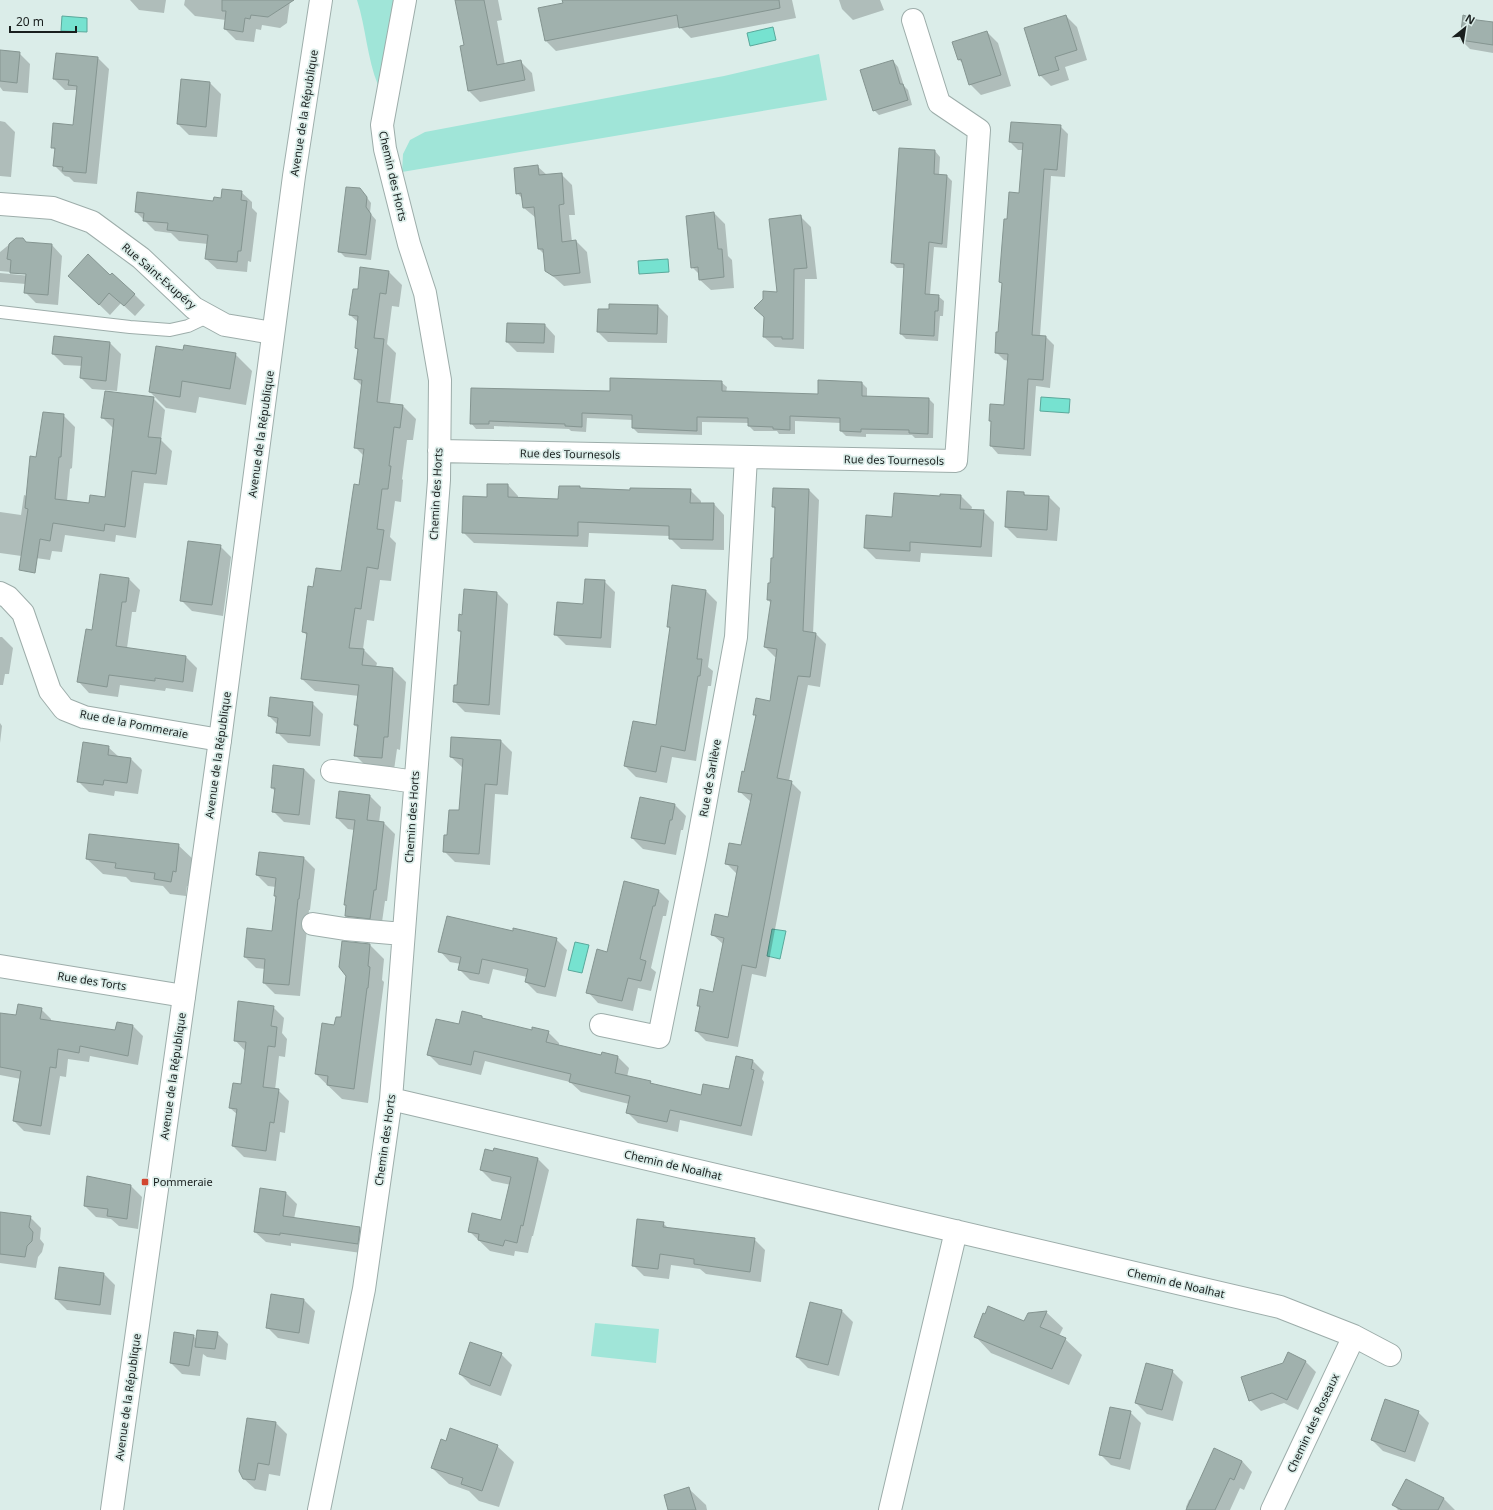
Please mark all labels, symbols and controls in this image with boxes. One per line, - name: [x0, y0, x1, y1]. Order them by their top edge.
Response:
- scale bar: [10, 8, 76, 34]
- north arrow: [1445, 8, 1485, 48]
- text: N: [1463, 10, 1478, 28]
- text: 20 m: [16, 13, 44, 30]
- street label: Avenue de la République: [286, 49, 321, 177]
- street label: Chemin des Horts: [376, 129, 411, 223]
- street label: Rue Saint-Exupéry: [119, 239, 200, 312]
- street label: Avenue de la République: [244, 370, 277, 498]
- street label: Rue des Tournesols: [520, 445, 620, 462]
- street label: Chemin des Horts: [426, 447, 445, 541]
- street label: Rue des Tournesols: [844, 451, 944, 468]
- street label: Avenue de la République: [201, 691, 234, 819]
- street label: Rue de la Pommeraie: [79, 706, 190, 741]
- street label: Rue de Sarliève: [695, 738, 724, 818]
- street label: Chemin des Horts: [401, 770, 422, 864]
- street label: Rue des Torts: [57, 968, 128, 993]
- street label: Avenue de la République: [156, 1012, 189, 1140]
- street label: Chemin des Horts: [371, 1093, 398, 1187]
- street label: Chemin de Noalhat: [623, 1146, 723, 1183]
- place label: Pommeraie: [153, 1174, 213, 1189]
- marker: Pommeraie: [140, 1177, 150, 1187]
- street label: Chemin de Noalhat: [1126, 1264, 1226, 1301]
- street label: Avenue de la République: [111, 1333, 144, 1461]
- street label: Chemin des Roseaux: [1283, 1371, 1342, 1475]

